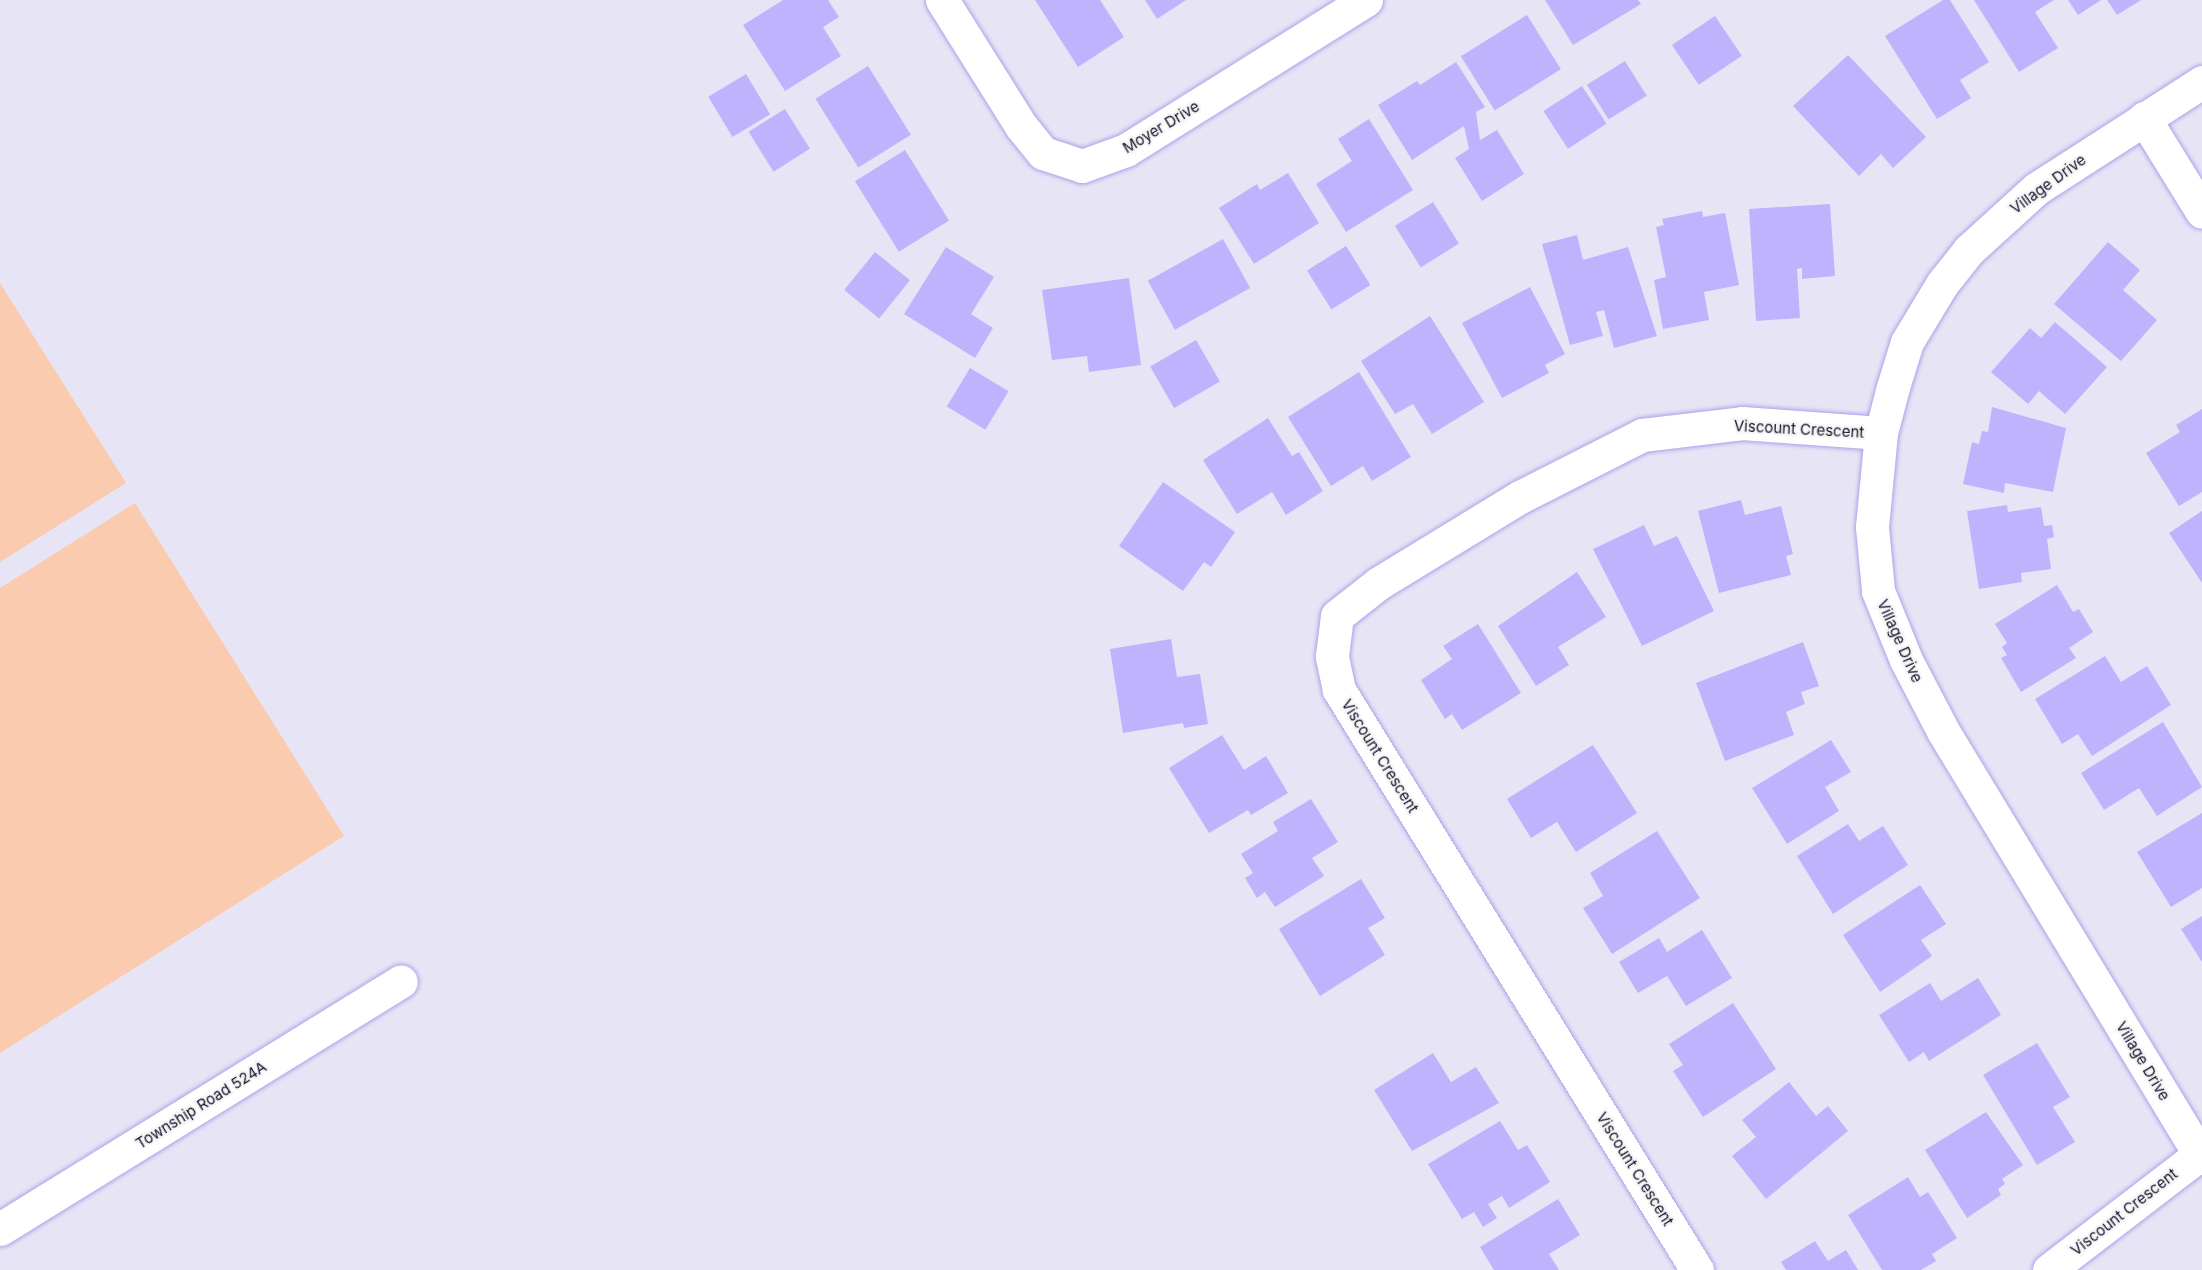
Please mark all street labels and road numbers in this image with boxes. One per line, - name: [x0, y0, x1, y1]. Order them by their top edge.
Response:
- street label: Moyer Drive: [1119, 97, 1203, 157]
- street label: Village Drive: [2007, 151, 2089, 217]
- street label: Viscount Crescent: [1733, 417, 1865, 441]
- street label: Village Drive: [1874, 597, 1926, 685]
- street label: Viscount Crescent: [1338, 696, 1422, 816]
- street label: Village Drive: [2112, 1018, 2174, 1104]
- street label: Township Road 524A: [132, 1057, 270, 1153]
- street label: Viscount Crescent: [1593, 1109, 1677, 1229]
- street label: Viscount Crescent: [2067, 1165, 2181, 1259]

